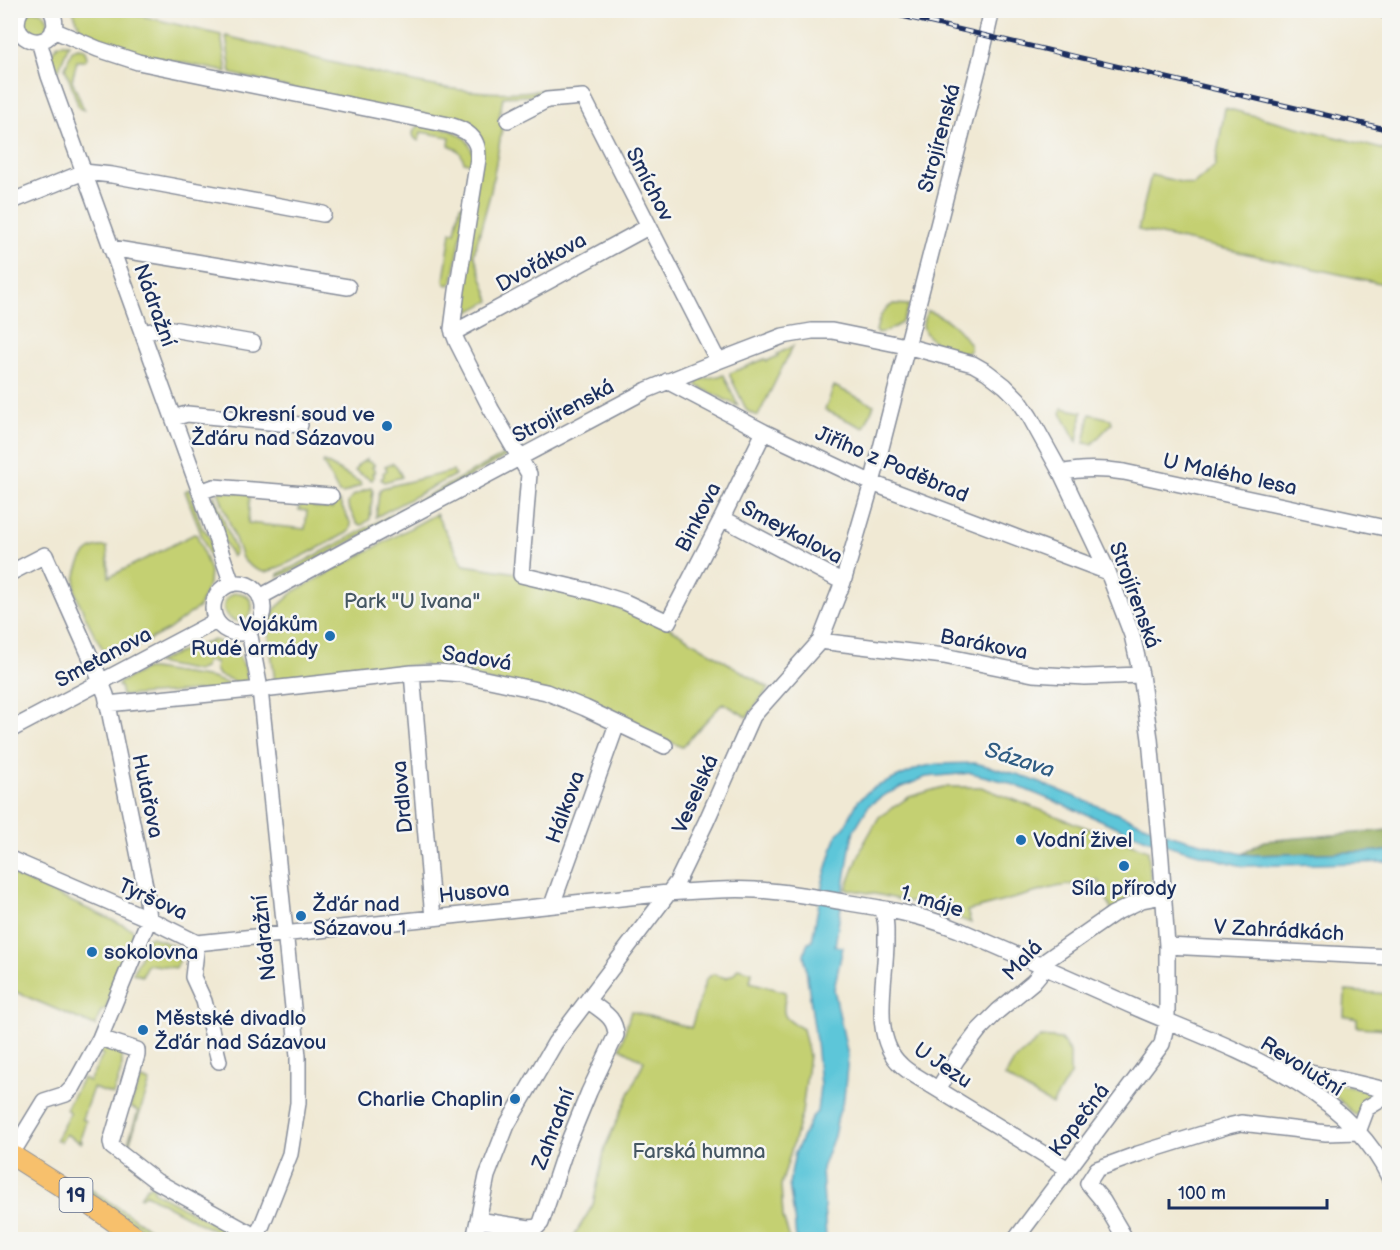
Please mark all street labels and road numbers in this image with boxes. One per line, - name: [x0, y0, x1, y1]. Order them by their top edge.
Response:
- street label: Strojírenská: [913, 81, 966, 195]
- street label: Smíchov: [620, 143, 679, 226]
- street label: Dvořákova: [492, 227, 591, 297]
- street label: Nádražní: [128, 260, 181, 351]
- street label: Strojírenská: [508, 374, 618, 449]
- street label: Jiřího z Poděbrad: [811, 421, 972, 508]
- street label: U Malého lesa: [1160, 448, 1299, 501]
- street label: Binkova: [670, 478, 727, 556]
- street label: Smeykalova: [737, 495, 847, 570]
- street label: Strojírenská: [1104, 539, 1165, 652]
- street label: Smetanova: [51, 622, 156, 693]
- street label: Barákova: [938, 624, 1030, 665]
- street label: Sadová: [440, 641, 514, 676]
- street label: Veselská: [667, 751, 724, 837]
- street label: Hutařova: [126, 752, 169, 840]
- street label: Drdlova: [387, 760, 418, 834]
- street label: Hálkova: [541, 767, 590, 847]
- street label: Tyršova: [114, 873, 191, 926]
- street label: Husova: [437, 876, 511, 909]
- street label: 1. máje: [897, 880, 966, 923]
- street label: Nádražní: [247, 893, 281, 982]
- street label: V Zahrádkách: [1213, 915, 1345, 946]
- street label: Malá: [997, 935, 1047, 986]
- street label: Revoluční: [1255, 1031, 1349, 1102]
- street label: U Jezu: [909, 1037, 977, 1094]
- street label: Kopečná: [1044, 1079, 1115, 1162]
- street label: Zahradní: [526, 1084, 581, 1174]
- road number: 19: [60, 1178, 92, 1212]

